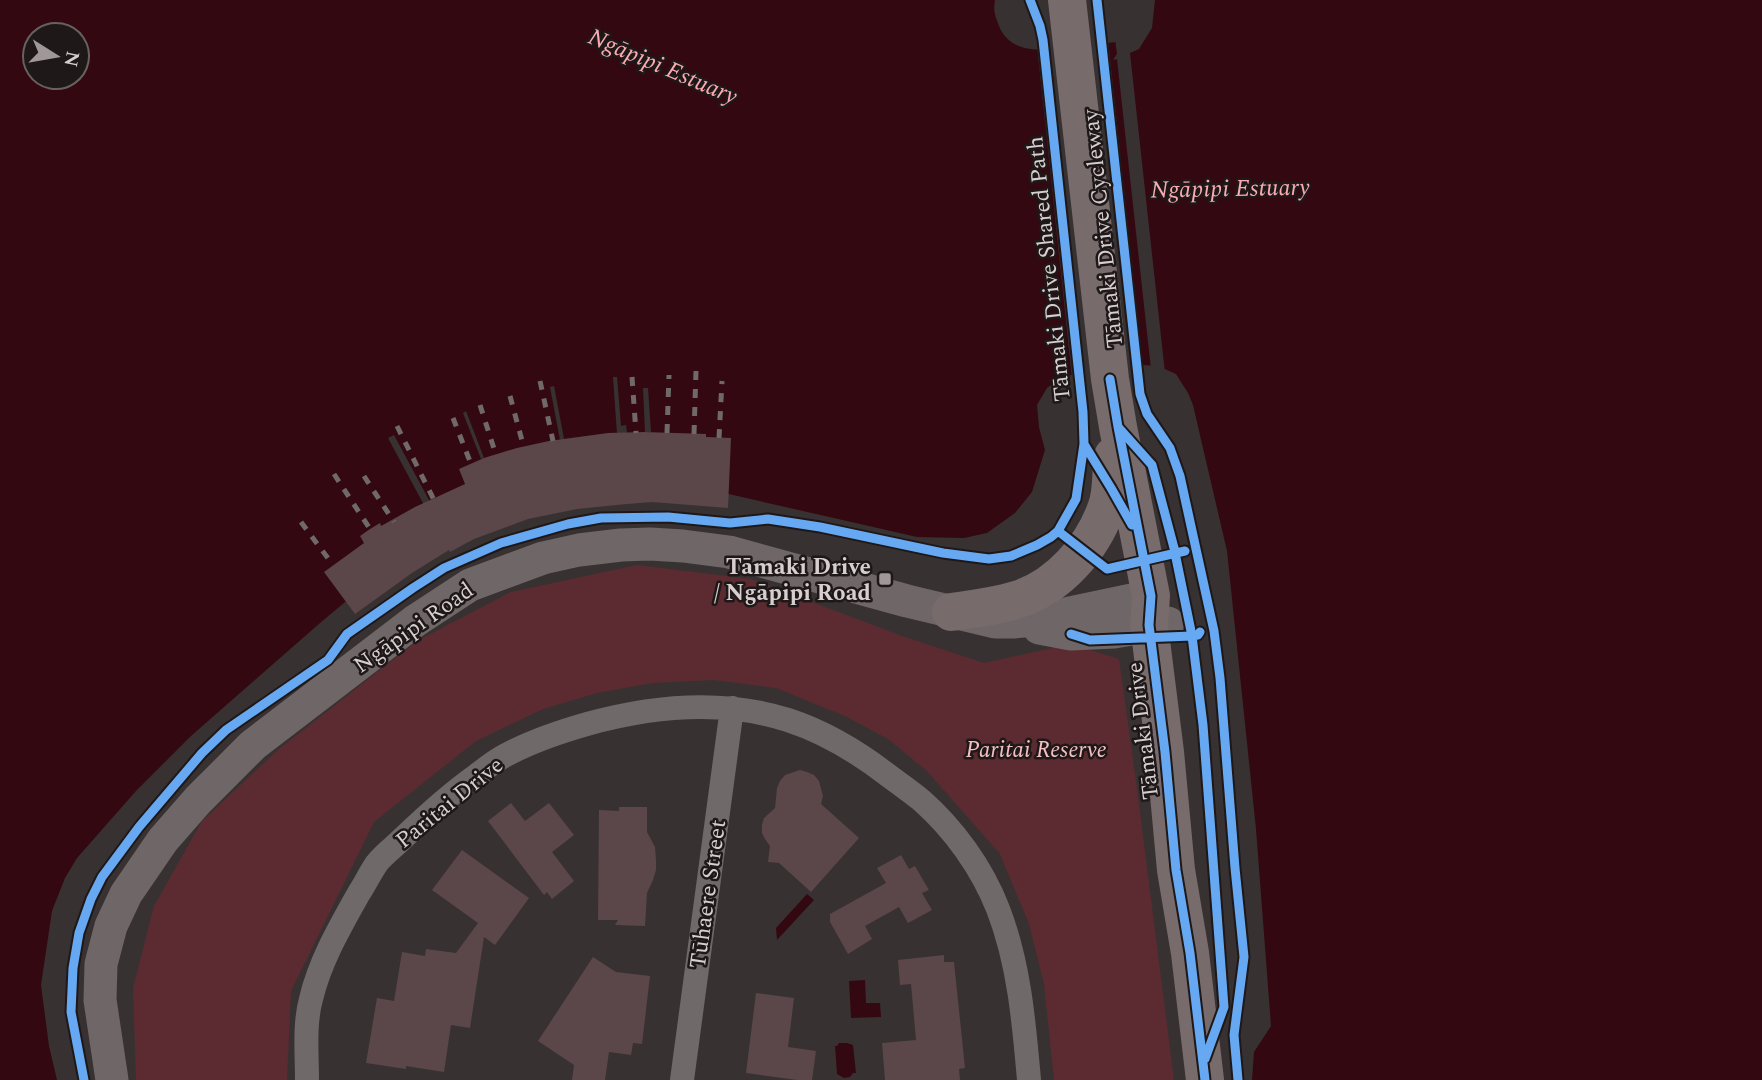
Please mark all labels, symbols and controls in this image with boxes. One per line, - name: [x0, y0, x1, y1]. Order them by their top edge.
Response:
- water label: Ngāpipi Estuary: [582, 19, 743, 115]
- north arrow: [21, 21, 91, 91]
- text: N: [56, 49, 87, 69]
- street label: Tāmaki Drive Cycleway: [1073, 107, 1133, 350]
- street label: Tāmaki Drive Shared Path: [1018, 134, 1081, 403]
- water label: Ngāpipi Estuary: [1150, 170, 1310, 208]
- place label: Tāmaki Drive / Ngāpipi Road: [714, 550, 871, 611]
- marker: Tāmaki Drive / Ngāpipi Road: [877, 571, 893, 587]
- street label: Ngāpipi Road: [346, 574, 481, 683]
- street label: Tāmaki Drive: [1118, 660, 1169, 802]
- park label: Paritai Reserve: [965, 733, 1107, 768]
- street label: Paritai Drive: [388, 749, 512, 858]
- street label: Tūhaere Street: [681, 817, 736, 971]

